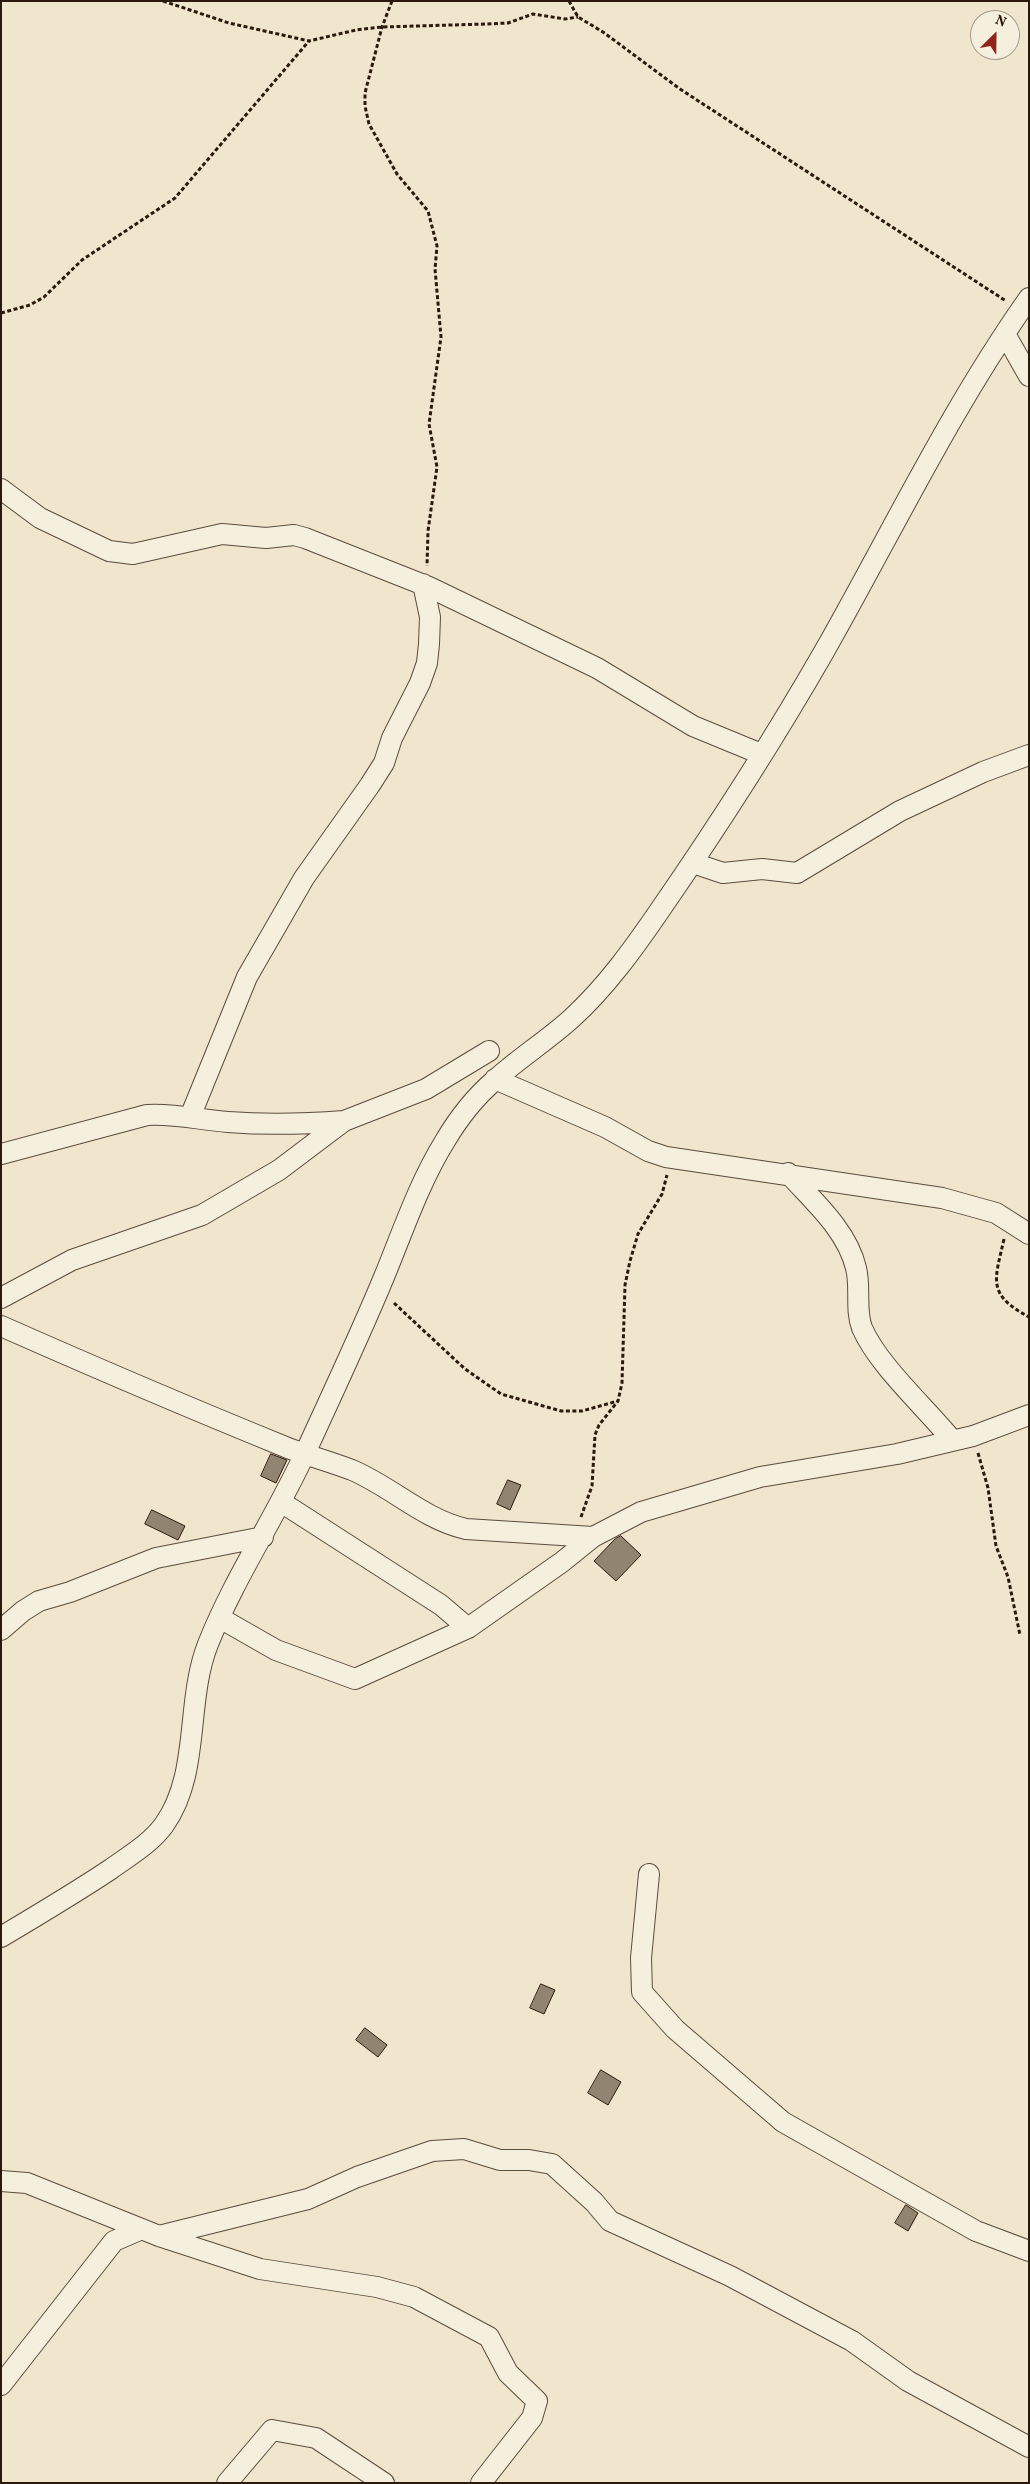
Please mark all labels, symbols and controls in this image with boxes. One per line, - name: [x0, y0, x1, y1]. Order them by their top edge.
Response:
- north arrow: [970, 10, 1020, 60]
- text: N: [992, 11, 1009, 32]

